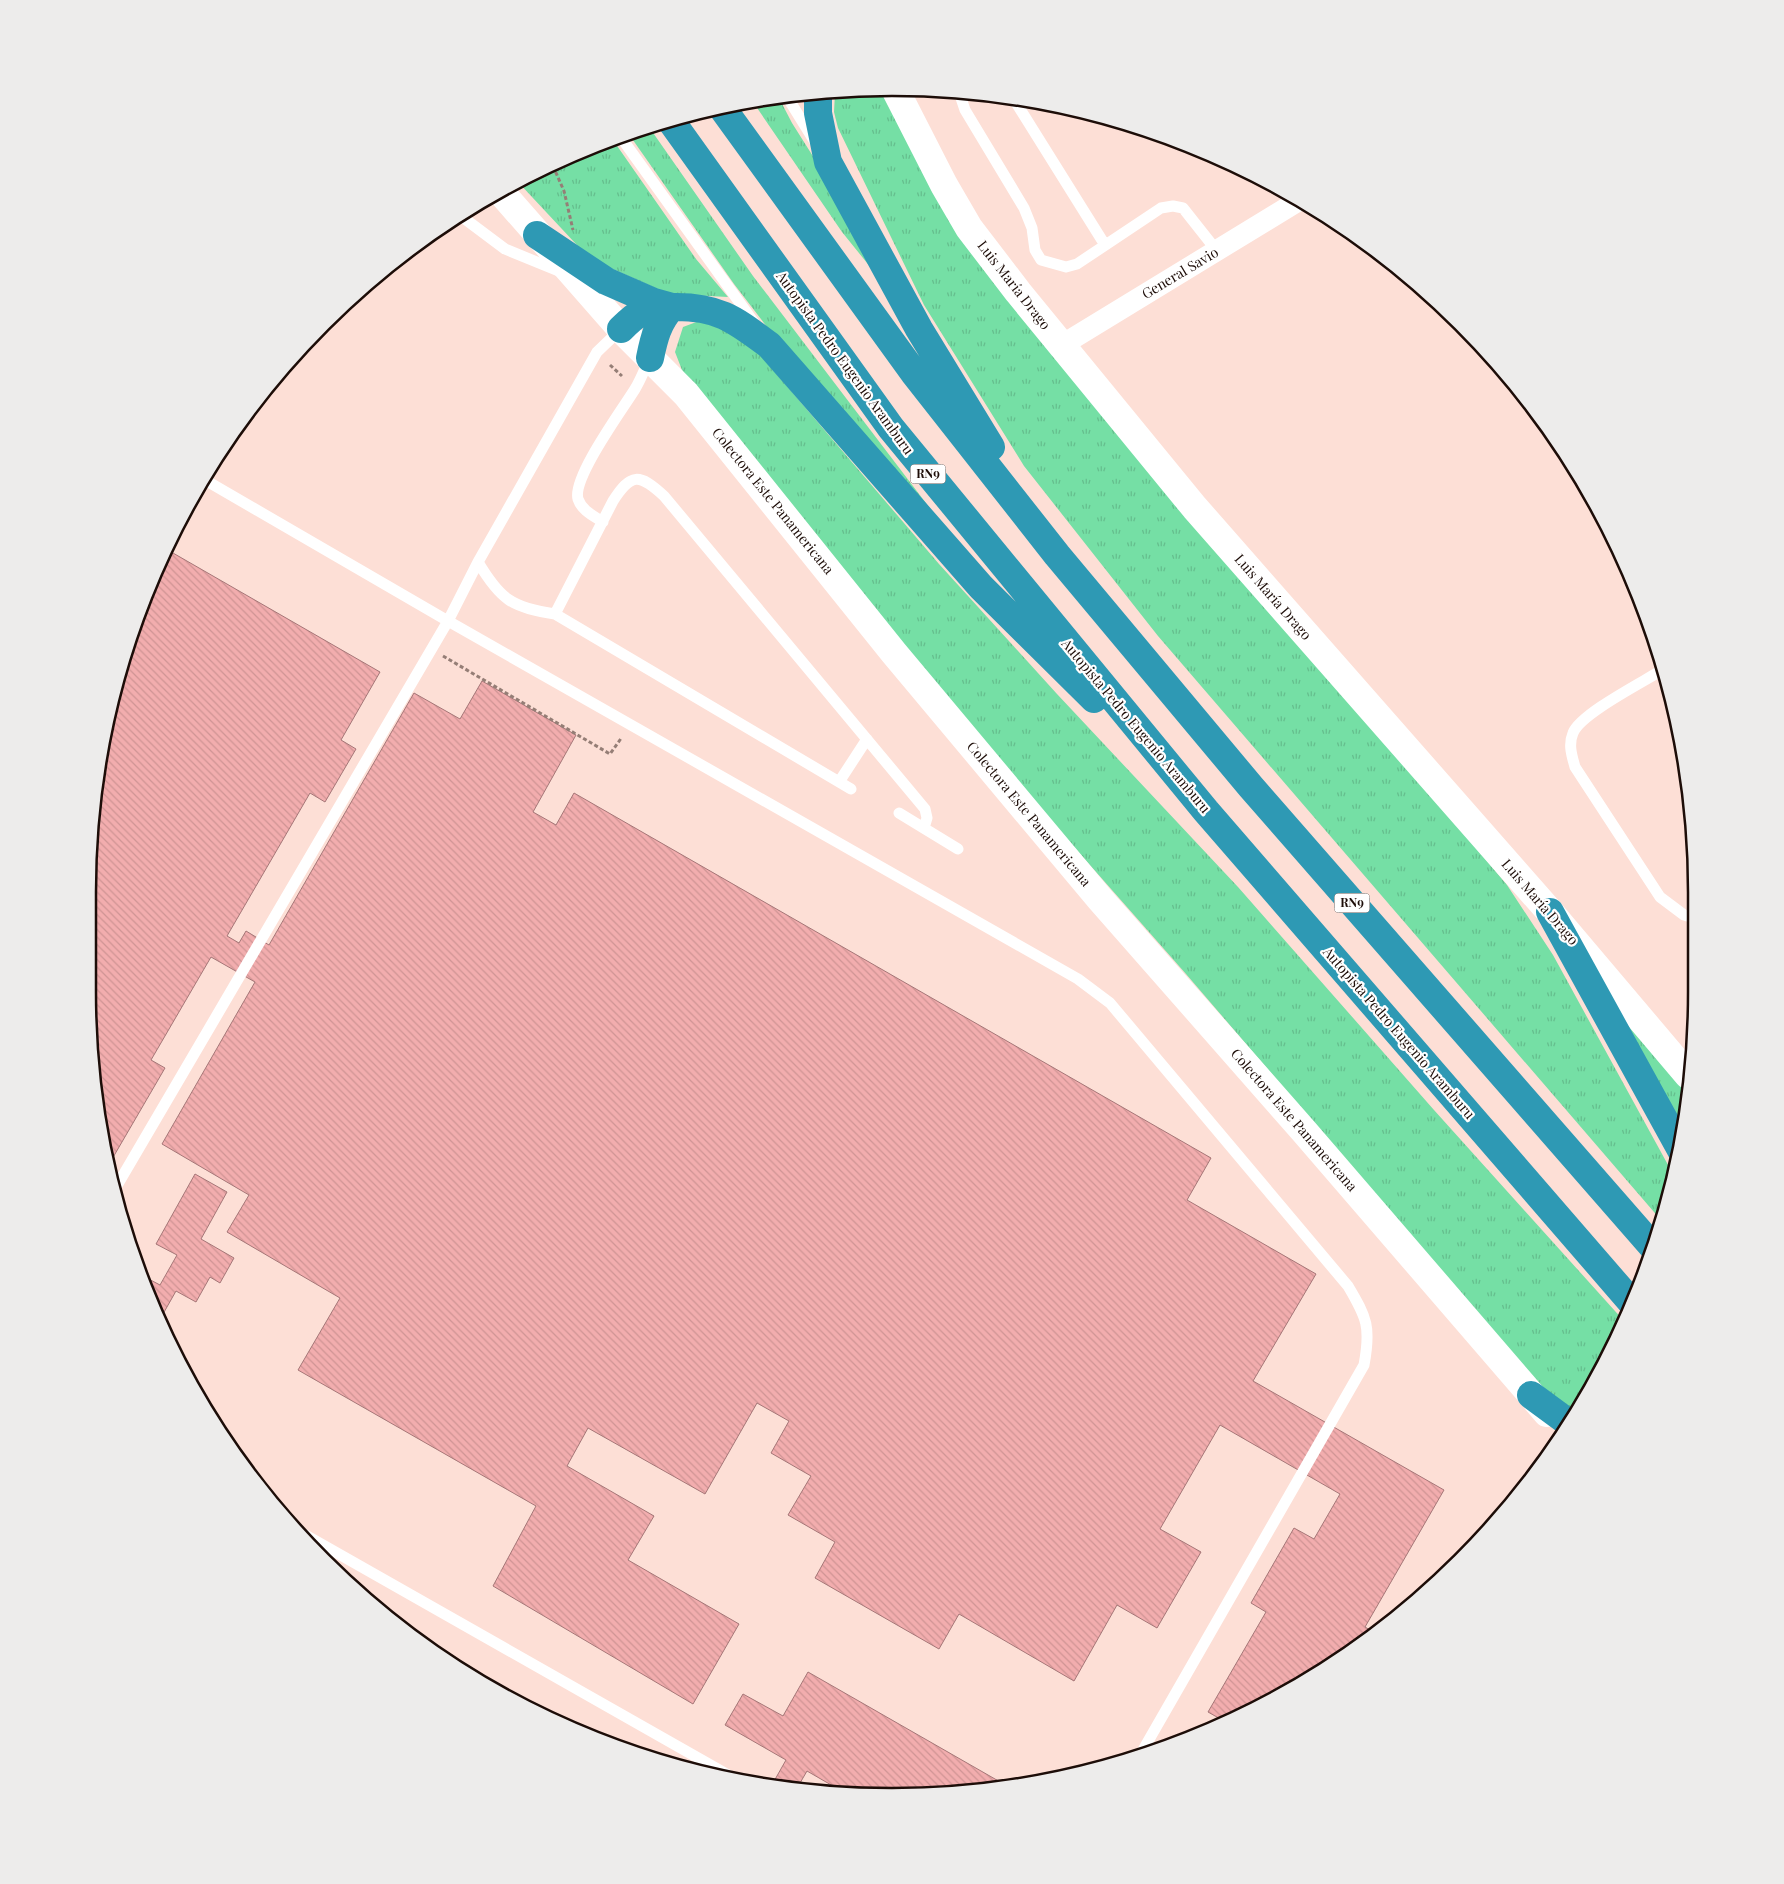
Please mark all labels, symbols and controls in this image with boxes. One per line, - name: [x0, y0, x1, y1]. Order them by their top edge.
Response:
- street label: Luis María Drago: [974, 236, 1055, 333]
- street label: General Savio: [1138, 242, 1222, 303]
- street label: Autopista Pedro Eugenio Aramburu: [772, 266, 918, 458]
- street label: Colectora Este Panamericana: [708, 423, 839, 578]
- road number: RN9: [910, 464, 946, 484]
- street label: Luis María Drago: [1231, 550, 1316, 644]
- street label: Autopista Pedro Eugenio Aramburu: [1057, 634, 1215, 817]
- street label: Colectora Este Panamericana: [963, 737, 1096, 890]
- street label: Luis María Drago: [1498, 855, 1583, 949]
- road number: RN9: [1334, 894, 1370, 912]
- street label: Autopista Pedro Eugenio Aramburu: [1319, 942, 1479, 1123]
- street label: Colectora Este Panamericana: [1227, 1044, 1362, 1195]

